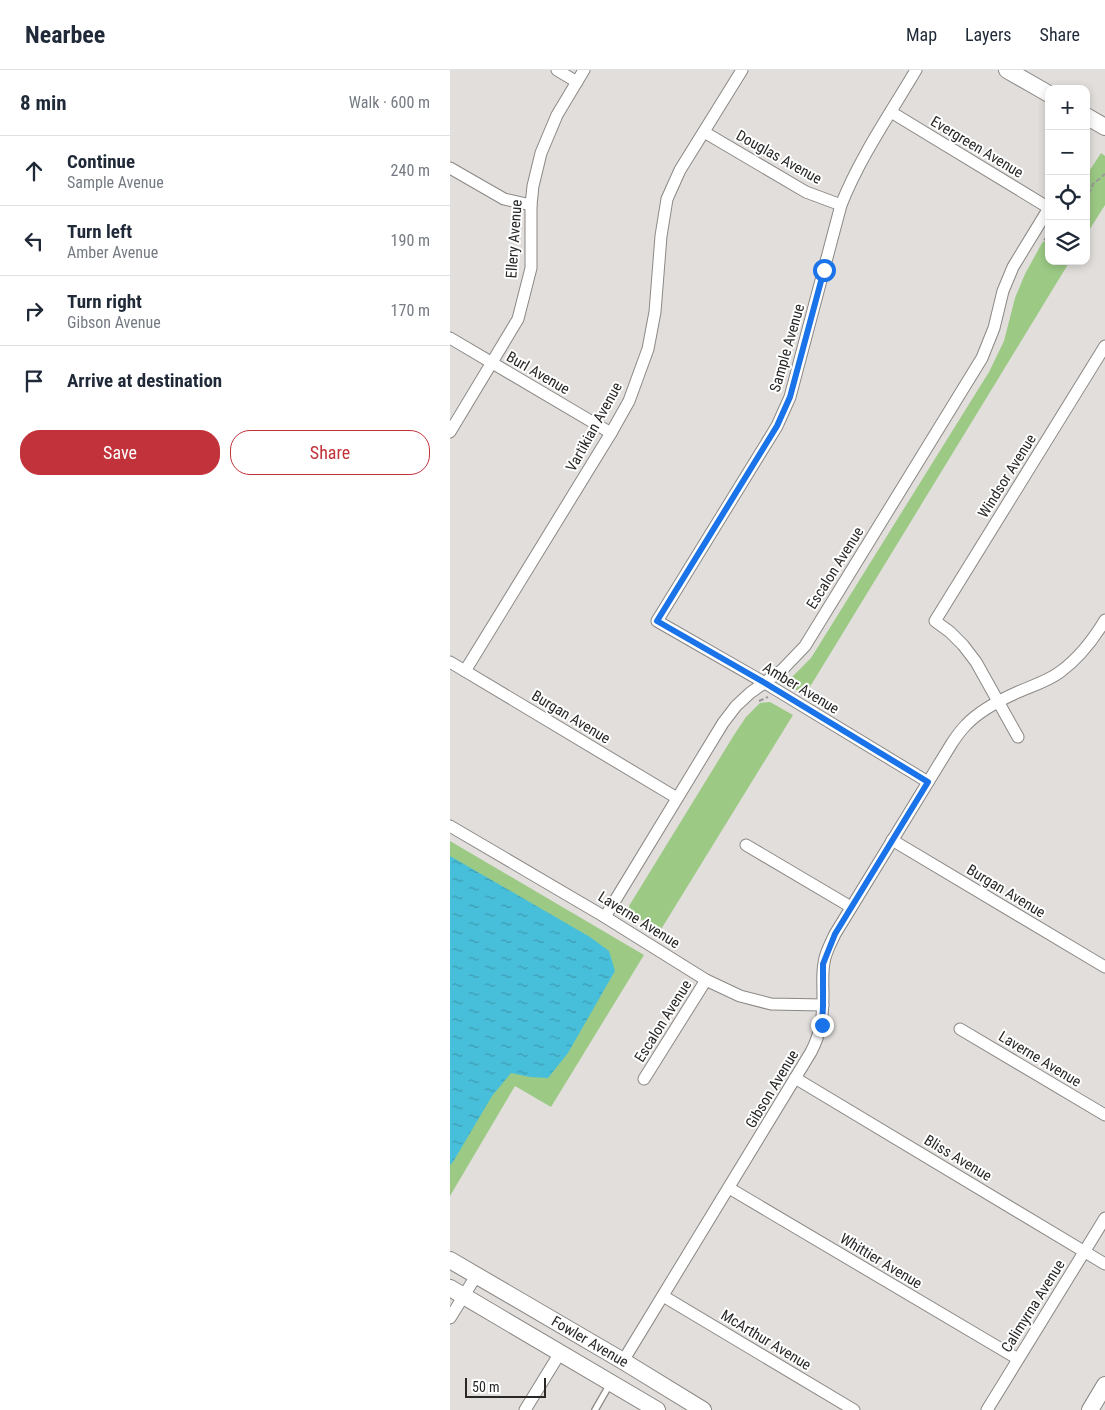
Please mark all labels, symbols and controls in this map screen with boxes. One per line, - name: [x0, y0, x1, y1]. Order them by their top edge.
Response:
- text: Nearbee: [25, 21, 105, 49]
- text: Map: [906, 24, 937, 45]
- text: Layers: [965, 24, 1012, 45]
- text: Share: [1040, 24, 1080, 45]
- map controls: [1045, 85, 1090, 265]
- button: +: [1045, 85, 1090, 130]
- text: 8 min: [20, 91, 67, 115]
- text: Walk · 600 m: [349, 93, 430, 112]
- street label: Evergreen Avenue: [927, 112, 1027, 182]
- street label: Douglas Avenue: [733, 126, 825, 188]
- button: −: [1045, 130, 1090, 175]
- text: Continue: [67, 150, 135, 173]
- icon: ahead: [20, 157, 48, 185]
- text: 240 m: [391, 161, 430, 180]
- text: Sample Avenue: [67, 173, 164, 192]
- button: locate: [1045, 175, 1090, 220]
- street label: Ellery Avenue: [502, 199, 526, 279]
- text: Turn left: [67, 220, 132, 243]
- button: layers: [1045, 220, 1090, 265]
- icon: left: [20, 227, 48, 255]
- text: 190 m: [391, 231, 430, 250]
- text: Amber Avenue: [67, 243, 158, 262]
- route start: [813, 259, 836, 282]
- text: Turn right: [67, 290, 142, 313]
- icon: right: [20, 297, 48, 325]
- text: 170 m: [391, 301, 430, 320]
- street label: Sample Avenue: [766, 302, 808, 394]
- text: Gibson Avenue: [67, 313, 161, 332]
- street label: Burl Avenue: [503, 348, 573, 398]
- icon: arrive: [20, 367, 48, 395]
- text: Arrive at destination: [67, 369, 222, 392]
- street label: Vartikian Avenue: [562, 379, 626, 475]
- button: Save: [20, 430, 220, 475]
- button: Share: [230, 430, 430, 475]
- street label: Windsor Avenue: [974, 431, 1040, 521]
- street label: Escalon Avenue: [803, 524, 867, 612]
- street label: Amber Avenue: [760, 658, 842, 718]
- street label: Burgan Avenue: [528, 687, 614, 747]
- street label: Burgan Avenue: [963, 861, 1049, 921]
- street label: Laverne Avenue: [595, 888, 683, 952]
- street label: Escalon Avenue: [631, 977, 695, 1065]
- route end: [811, 1014, 834, 1037]
- street label: Laverne Avenue: [995, 1027, 1085, 1091]
- street label: Gibson Avenue: [742, 1047, 802, 1131]
- street label: Bliss Avenue: [921, 1131, 995, 1185]
- street label: Whittier Avenue: [837, 1229, 925, 1293]
- street label: Calimyrna Avenue: [997, 1256, 1069, 1356]
- street label: McArthur Avenue: [718, 1306, 814, 1374]
- street label: Fowler Avenue: [548, 1312, 632, 1371]
- scale bar: [465, 1375, 546, 1398]
- text: 50 m: [472, 1379, 500, 1395]

